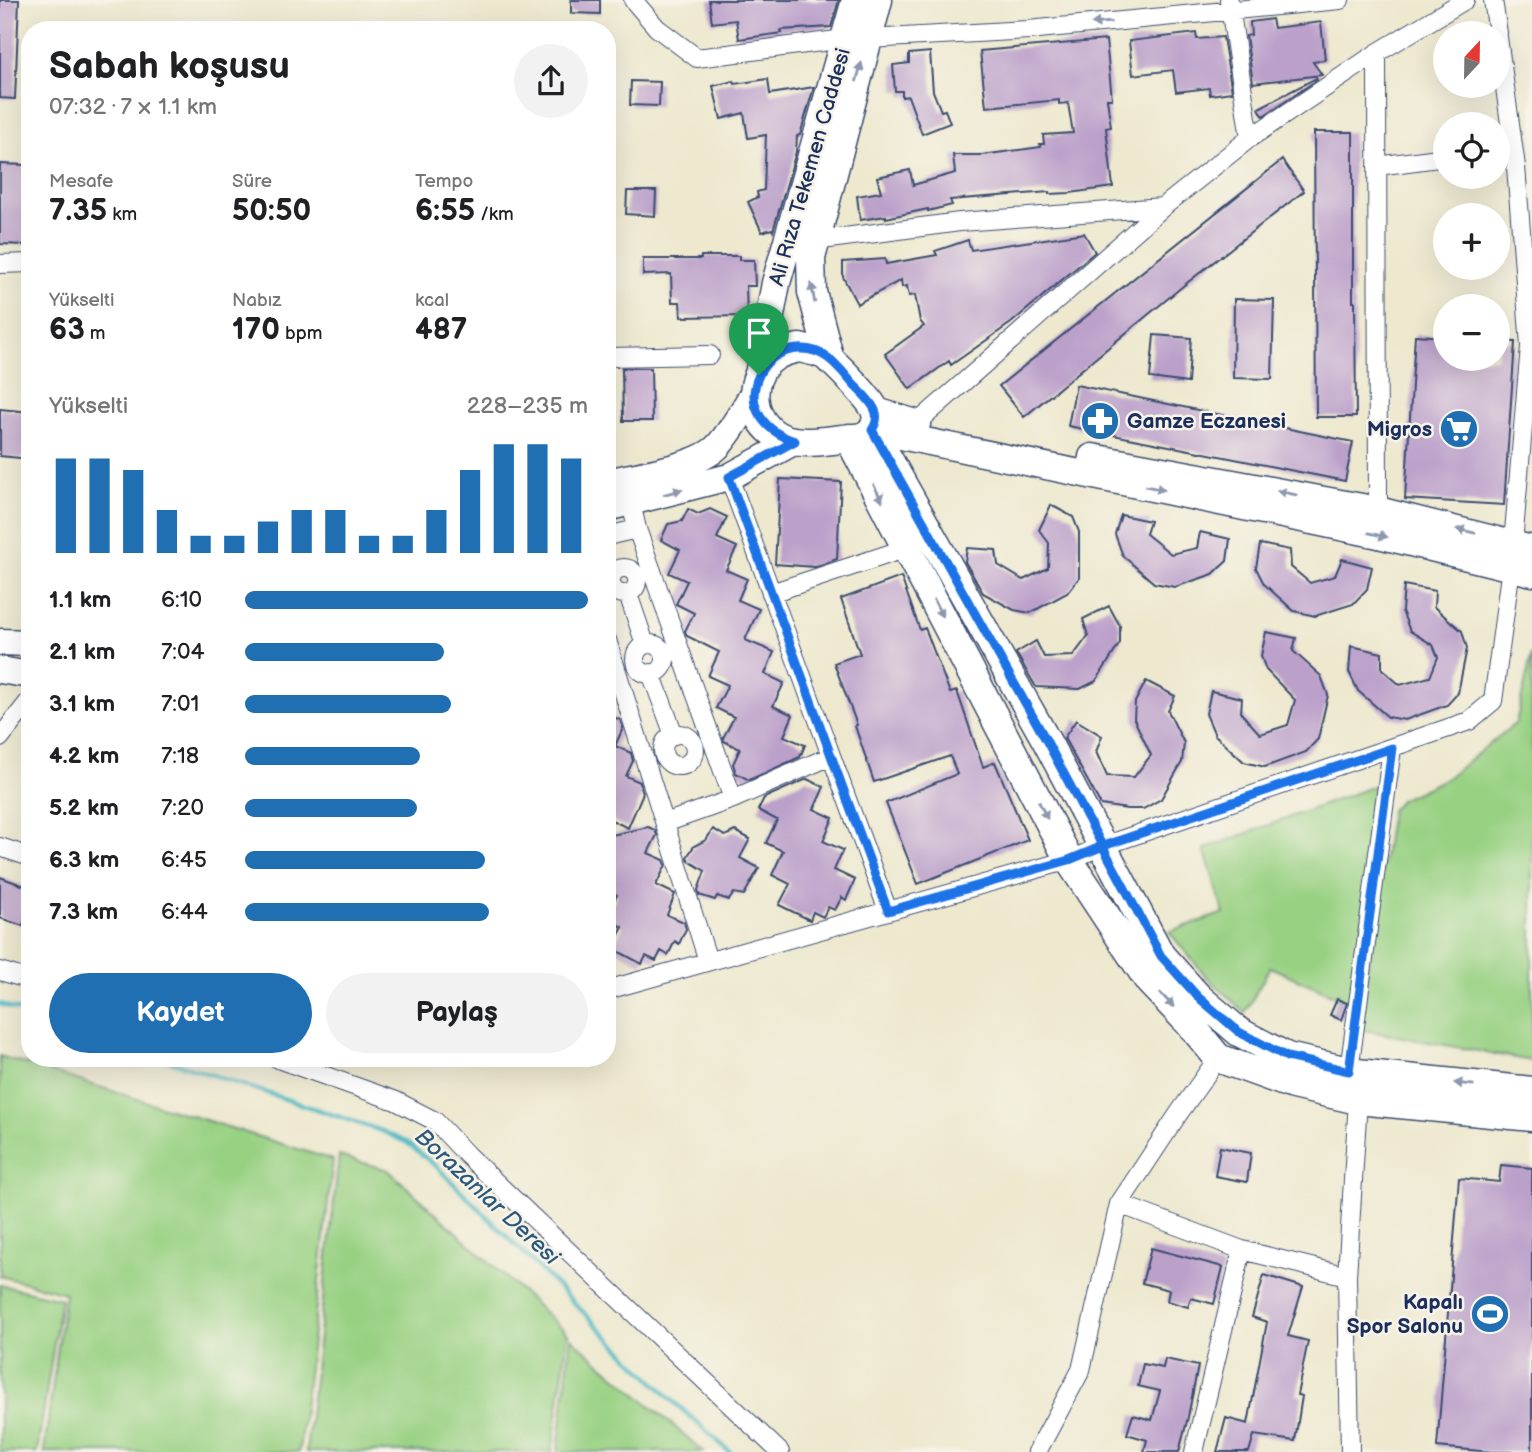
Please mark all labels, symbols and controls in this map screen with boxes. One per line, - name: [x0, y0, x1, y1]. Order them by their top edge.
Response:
- one-way arrow: [1090, 18, 1112, 29]
- north arrow: [1433, 21, 1510, 98]
- map controls: [1433, 21, 1510, 371]
- text: Sabah koşusu: [49, 44, 290, 89]
- button: share: [514, 44, 588, 118]
- street label: Ali Rıza Tekemen Caddesi: [764, 45, 856, 289]
- one-way arrow: [854, 61, 865, 83]
- text: 07:32 · 7 × 1.1 km: [49, 93, 217, 121]
- button: locate: [1433, 112, 1510, 189]
- text: Mesafe: [49, 170, 113, 193]
- text: Süre: [232, 170, 272, 193]
- text: Tempo: [415, 170, 473, 193]
- text: 7.35: [49, 193, 107, 229]
- text: 50:50: [232, 193, 311, 229]
- text: 6:55: [415, 193, 475, 229]
- text: km: [107, 203, 137, 226]
- text: /km: [475, 203, 514, 226]
- button: +: [1433, 203, 1510, 280]
- one-way arrow: [807, 282, 818, 304]
- text: Yükselti: [49, 289, 114, 312]
- text: Nabız: [232, 289, 281, 312]
- text: kcal: [415, 289, 449, 312]
- button: −: [1433, 294, 1510, 371]
- pin: [729, 303, 789, 375]
- text: 63: [49, 312, 85, 348]
- text: 170: [232, 312, 280, 348]
- text: 487: [415, 312, 467, 348]
- icon: arrive: [740, 314, 778, 352]
- text: m: [85, 322, 106, 345]
- text: bpm: [280, 322, 322, 345]
- text: Yükselti: [49, 392, 128, 420]
- text: 228–235 m: [467, 392, 588, 420]
- pharmacy icon: Gamze Eczanesi: [1079, 400, 1121, 442]
- supermarket icon: Migros: [1438, 408, 1480, 450]
- place label: Gamze Eczanesi: [1127, 409, 1286, 434]
- place label: Migros: [1367, 417, 1432, 442]
- one-way arrow: [872, 483, 884, 503]
- one-way arrow: [1144, 483, 1166, 494]
- one-way arrow: [663, 486, 685, 497]
- one-way arrow: [1276, 488, 1298, 499]
- one-way arrow: [1455, 526, 1477, 537]
- one-way arrow: [1367, 530, 1389, 541]
- text: 1.1 km: [49, 586, 111, 614]
- text: 6:10: [161, 586, 202, 614]
- one-way arrow: [933, 598, 944, 618]
- text: 2.1 km: [49, 638, 115, 666]
- text: 7:04: [161, 638, 205, 666]
- text: 3.1 km: [49, 690, 115, 718]
- text: 7:01: [161, 690, 199, 718]
- text: 4.2 km: [49, 742, 119, 770]
- text: 7:18: [161, 742, 199, 770]
- text: 5.2 km: [49, 794, 119, 822]
- text: 7:20: [161, 794, 204, 822]
- one-way arrow: [1037, 800, 1049, 820]
- text: 6.3 km: [49, 846, 119, 874]
- text: 6:45: [161, 846, 207, 874]
- text: 7.3 km: [49, 898, 118, 926]
- text: 6:44: [161, 898, 208, 926]
- button: Kaydet: [49, 973, 312, 1053]
- button: Paylaş: [326, 973, 588, 1053]
- one-way arrow: [1158, 991, 1174, 1008]
- one-way arrow: [1453, 1078, 1475, 1089]
- water label: Borazanlar Deresi: [409, 1123, 566, 1272]
- place label: Kapalı Spor Salonu: [1347, 1290, 1463, 1339]
- sports icon: Kapalı Spor Salonu: [1469, 1293, 1511, 1335]

